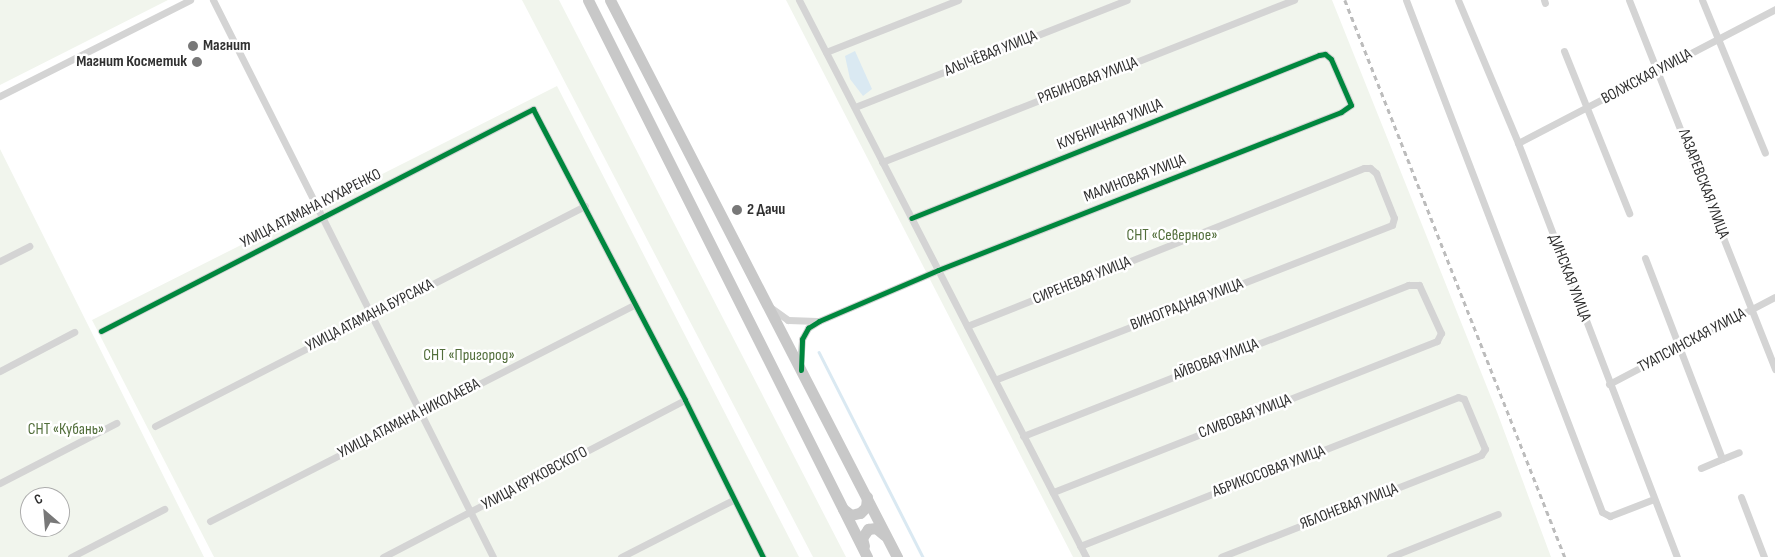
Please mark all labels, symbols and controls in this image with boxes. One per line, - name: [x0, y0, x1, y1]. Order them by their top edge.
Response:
- street label: АЛЫЧЁВАЯ УЛИЦА: [942, 27, 1040, 81]
- place label: Магнит: [203, 36, 251, 56]
- marker: Магнит: [187, 40, 199, 52]
- street label: ВОЛЖСКАЯ УЛИЦА: [1598, 45, 1696, 109]
- place label: Магнит Косметик: [76, 52, 187, 72]
- street label: РЯБИНОВАЯ УЛИЦА: [1036, 53, 1140, 109]
- marker: Магнит Косметик: [191, 56, 203, 68]
- street label: КЛУБНИЧНАЯ УЛИЦА: [1054, 95, 1166, 155]
- street label: ЛАЗАРЕВСКАЯ УЛИЦА: [1673, 126, 1733, 242]
- street label: МАЛИНОВАЯ УЛИЦА: [1081, 151, 1189, 207]
- street label: УЛИЦА АТАМАНА КУХАРЕНКО: [237, 165, 385, 253]
- place label: 2 Дачи: [747, 200, 785, 220]
- marker: 2 Дачи: [731, 204, 743, 216]
- park label: СНТ «Северное»: [1126, 226, 1218, 246]
- street label: ДИНСКАЯ УЛИЦА: [1544, 232, 1594, 324]
- street label: СИРЕНЕВАЯ УЛИЦА: [1030, 253, 1134, 309]
- street label: ВИНОГРАДНАЯ УЛИЦА: [1128, 275, 1246, 335]
- street label: УЛИЦА АТАМАНА БУРСАКА: [303, 276, 437, 356]
- street label: ТУАПСИНСКАЯ УЛИЦА: [1635, 305, 1749, 377]
- street label: АЙВОВАЯ УЛИЦА: [1171, 335, 1261, 385]
- park label: СНТ «Пригород»: [423, 346, 515, 366]
- street label: УЛИЦА АТАМАНА НИКОЛАЕВА: [335, 375, 483, 463]
- street label: СЛИВОВАЯ УЛИЦА: [1196, 391, 1294, 443]
- park label: СНТ «Кубань»: [28, 420, 104, 440]
- street label: АБРИКОСОВАЯ УЛИЦА: [1210, 442, 1328, 502]
- street label: УЛИЦА КРУКОВСКОГО: [479, 443, 591, 515]
- street label: ЯБЛОНЕВАЯ УЛИЦА: [1297, 480, 1401, 534]
- north arrow: [20, 487, 70, 537]
- text: С: [31, 490, 45, 508]

